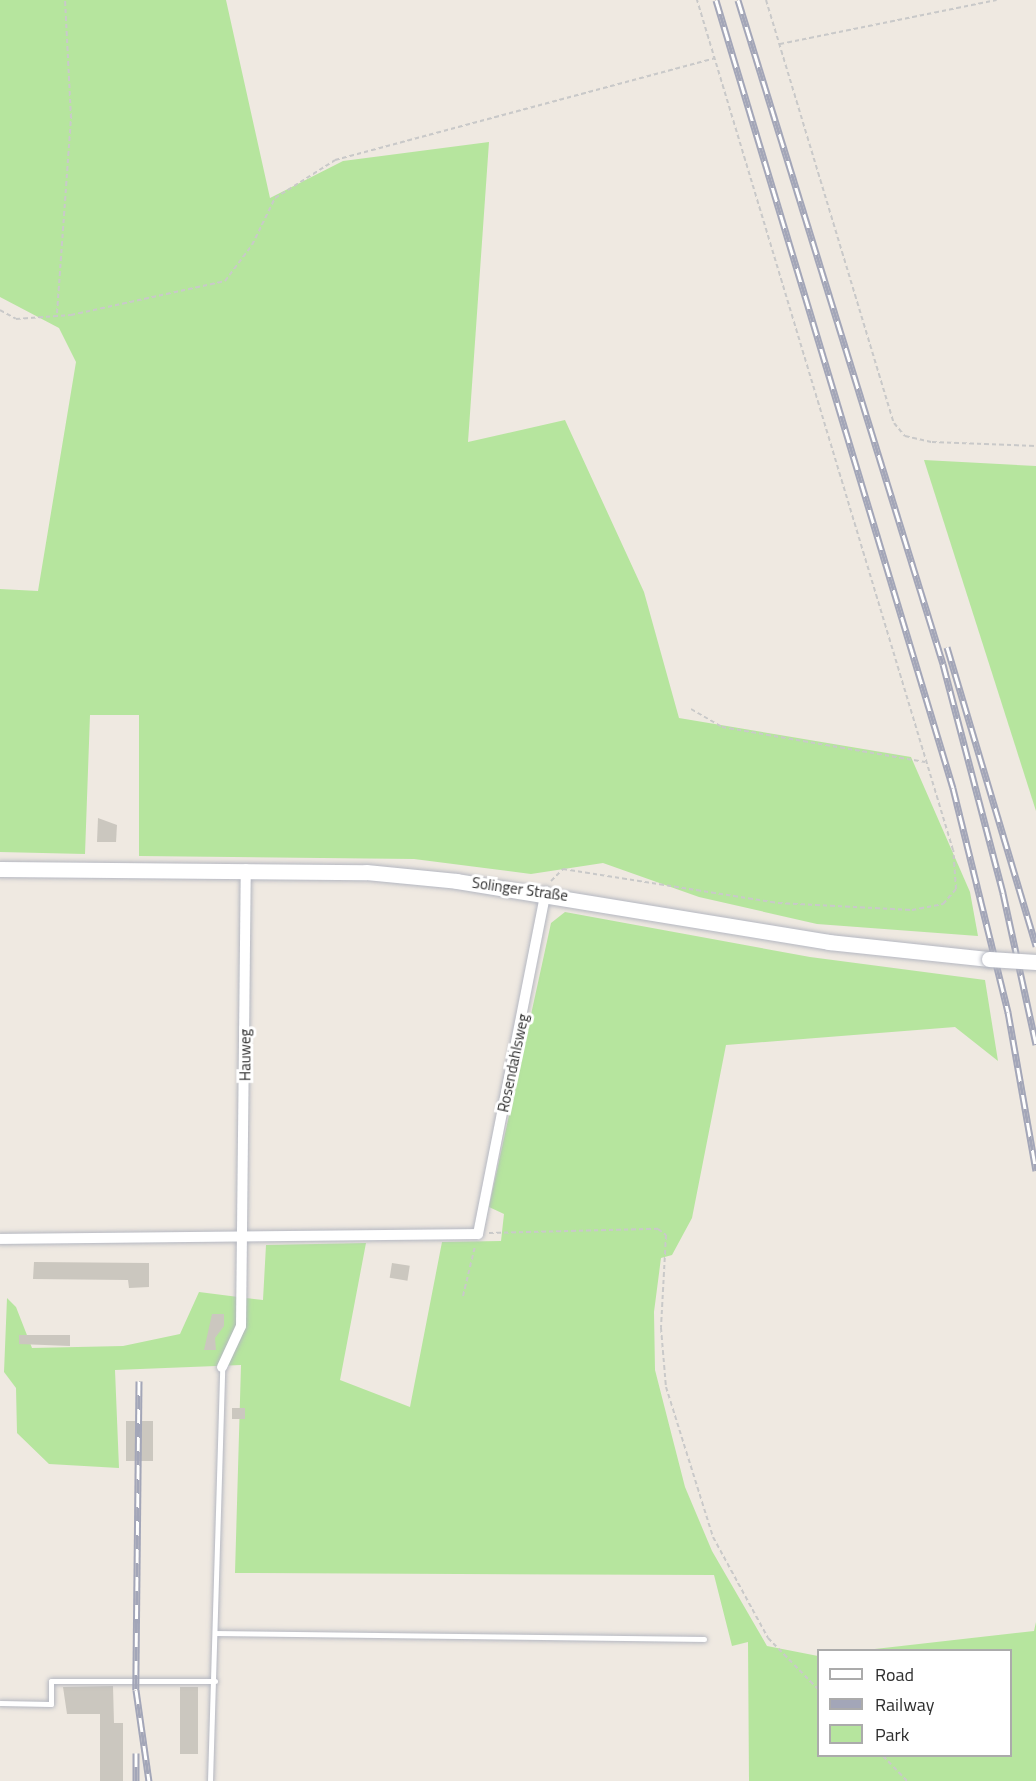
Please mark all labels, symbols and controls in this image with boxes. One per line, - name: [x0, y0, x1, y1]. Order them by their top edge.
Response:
- street label: Solinger Straße: [471, 873, 569, 905]
- street label: Rosendahlsweg: [494, 1012, 532, 1114]
- street label: Hauweg: [236, 1029, 254, 1081]
- legend: [817, 1649, 1012, 1757]
- text: Road: [875, 1661, 914, 1688]
- text: Railway: [875, 1691, 934, 1718]
- text: Park: [875, 1721, 909, 1748]

